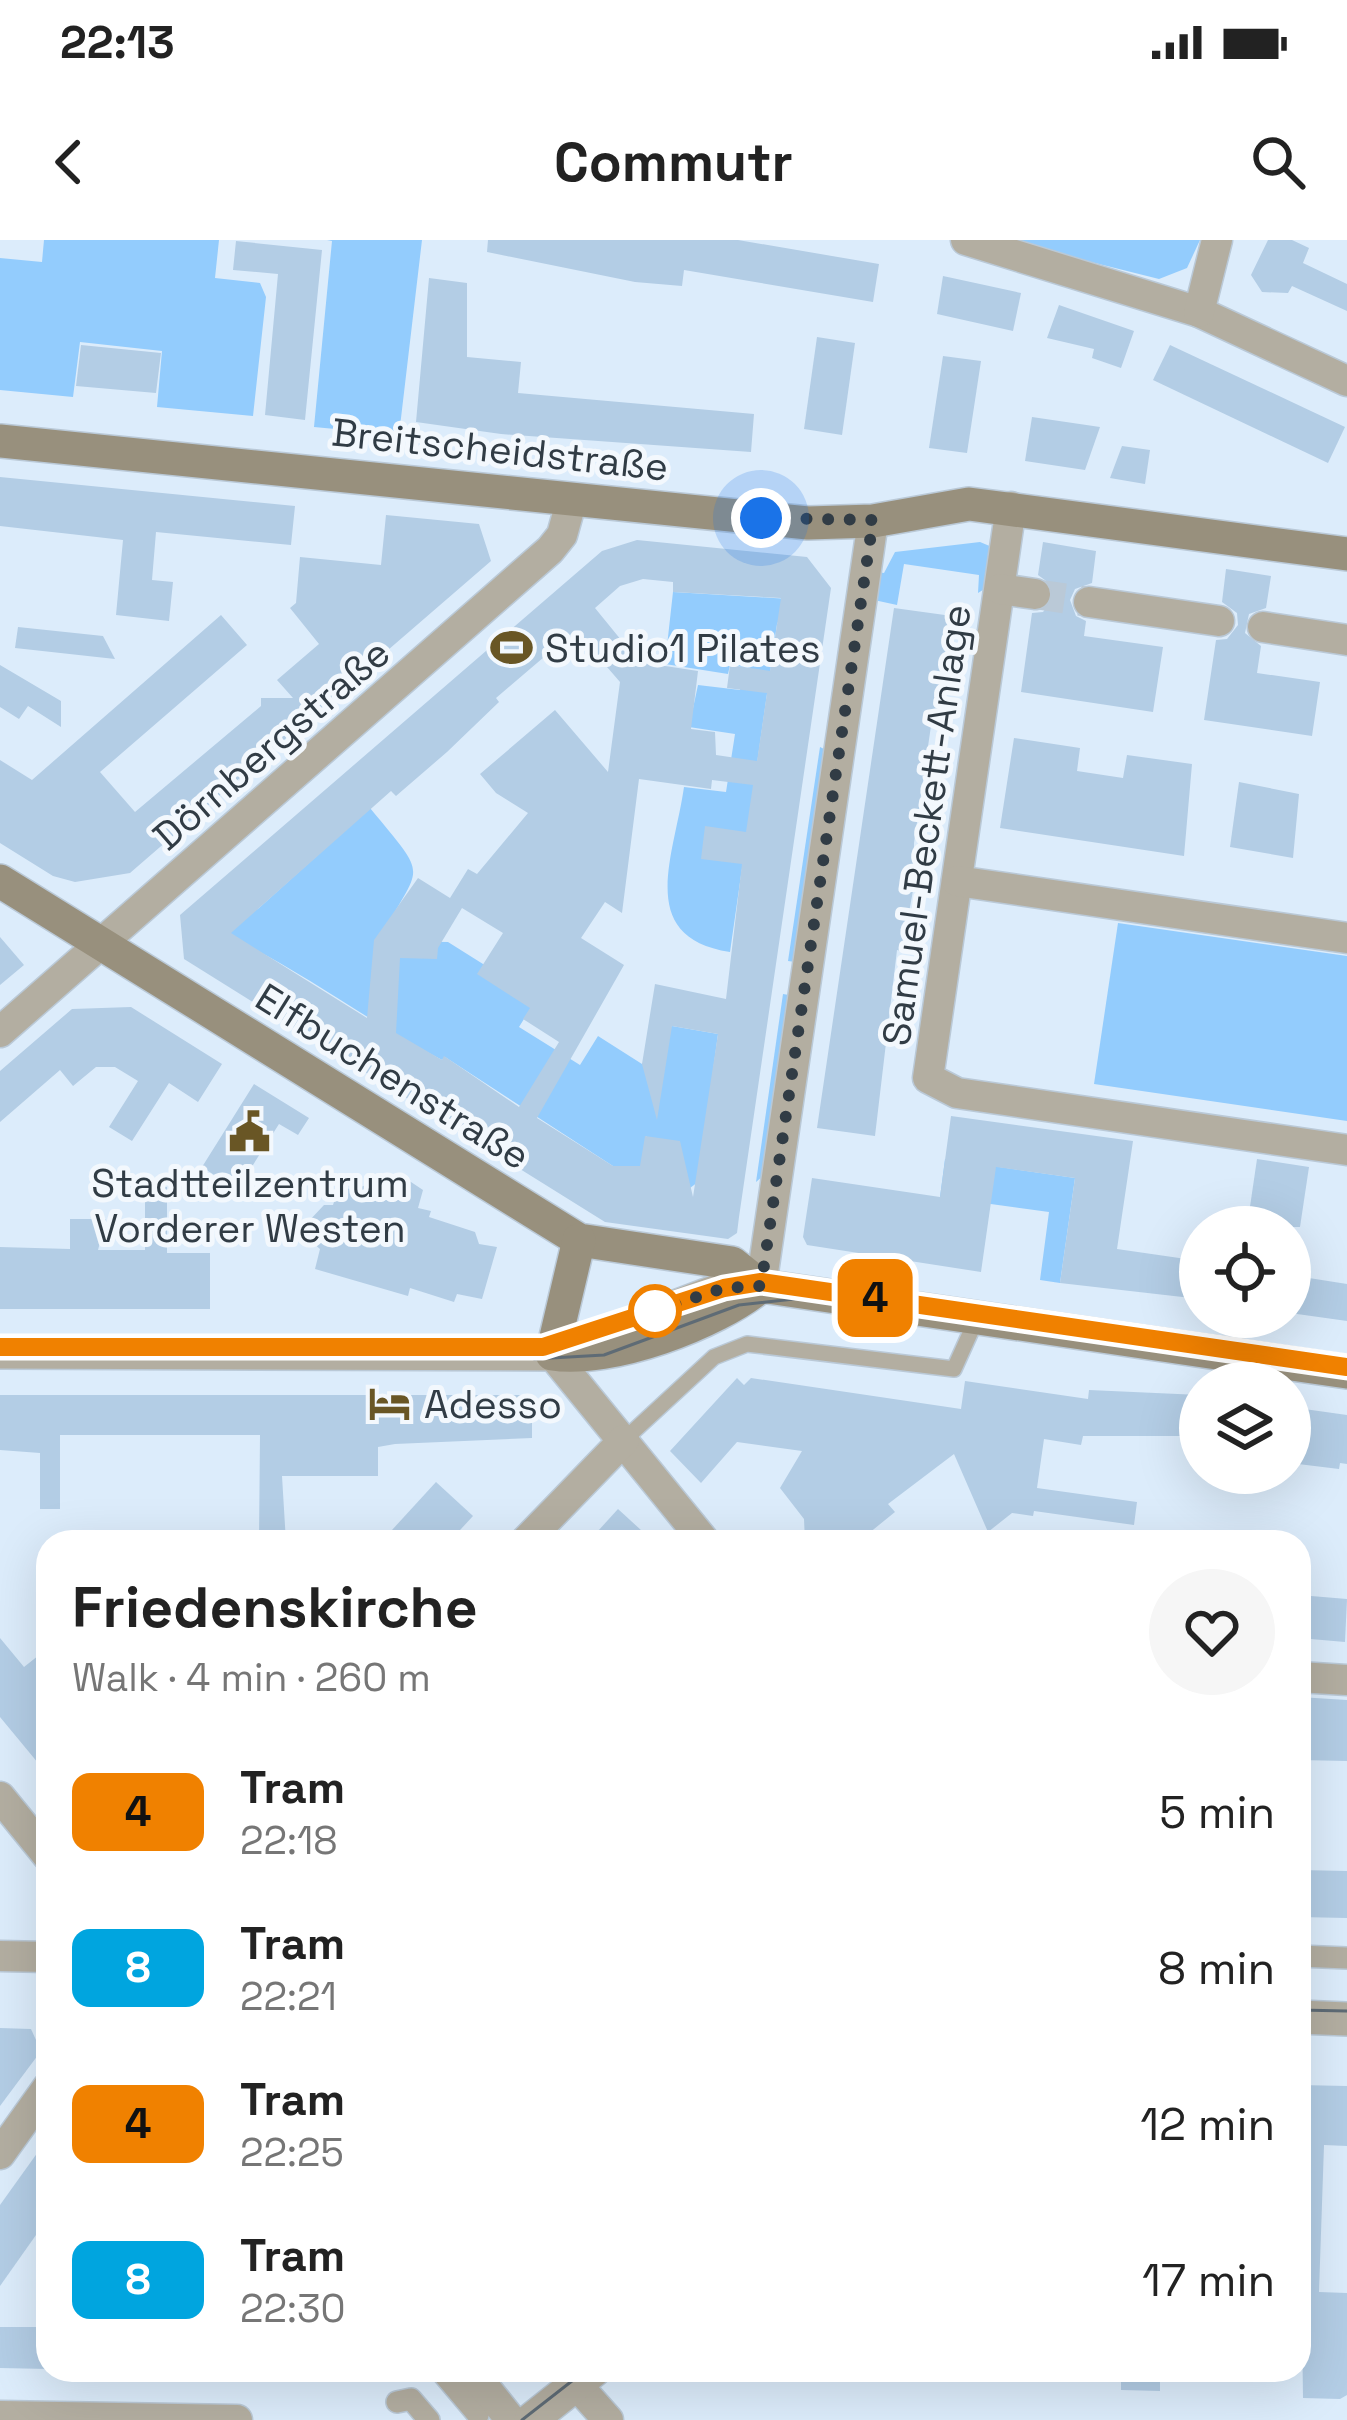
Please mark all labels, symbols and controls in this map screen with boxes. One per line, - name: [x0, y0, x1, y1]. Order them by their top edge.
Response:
- text: 22:13: [60, 14, 175, 71]
- text: Commutr: [554, 128, 793, 197]
- icon: back: [36, 129, 102, 195]
- icon: search: [1245, 129, 1311, 195]
- street label: Breitscheidstraße: [329, 407, 671, 492]
- your location: [731, 488, 791, 548]
- street label: Samuel-Beckett-Anlage: [871, 601, 982, 1049]
- place label: Studio1 Pilates: [545, 624, 820, 673]
- sports icon: Studio1 Pilates: [488, 625, 534, 671]
- street label: Dörnbergstraße: [143, 628, 400, 861]
- street label: Elfbuchenstraße: [247, 972, 539, 1180]
- public building icon: Stadtteilzentrum Vorderer Westen: [227, 1108, 273, 1154]
- place label: Stadtteilzentrum Vorderer Westen: [91, 1159, 409, 1253]
- map controls: [1179, 1206, 1311, 1494]
- button: locate: [1179, 1206, 1311, 1338]
- line badge: 4: [836, 1259, 914, 1337]
- text: 4: [862, 1271, 888, 1324]
- unlabelled marker: [630, 1286, 680, 1336]
- button: layers: [1179, 1362, 1311, 1494]
- place label: Adesso: [424, 1380, 562, 1429]
- hotel icon: Adesso: [367, 1381, 413, 1427]
- button: heart: [1149, 1569, 1275, 1695]
- text: Friedenskirche: [72, 1571, 478, 1644]
- text: Walk · 4 min · 260 m: [72, 1653, 431, 1702]
- text: Tram: [240, 1759, 345, 1816]
- text: 5 min: [1159, 1784, 1275, 1841]
- text: 4: [125, 1785, 151, 1838]
- text: 22:18: [240, 1816, 338, 1865]
- text: Tram: [240, 1915, 345, 1972]
- text: 8 min: [1158, 1940, 1275, 1997]
- text: 8: [125, 1941, 151, 1994]
- text: 22:21: [240, 1972, 337, 2021]
- text: Tram: [240, 2071, 345, 2128]
- text: 12 min: [1140, 2096, 1275, 2153]
- text: 4: [125, 2097, 151, 2150]
- text: 22:25: [240, 2128, 344, 2177]
- text: Tram: [240, 2227, 345, 2284]
- text: 17 min: [1142, 2252, 1275, 2309]
- text: 8: [125, 2253, 151, 2306]
- text: 22:30: [240, 2284, 345, 2333]

